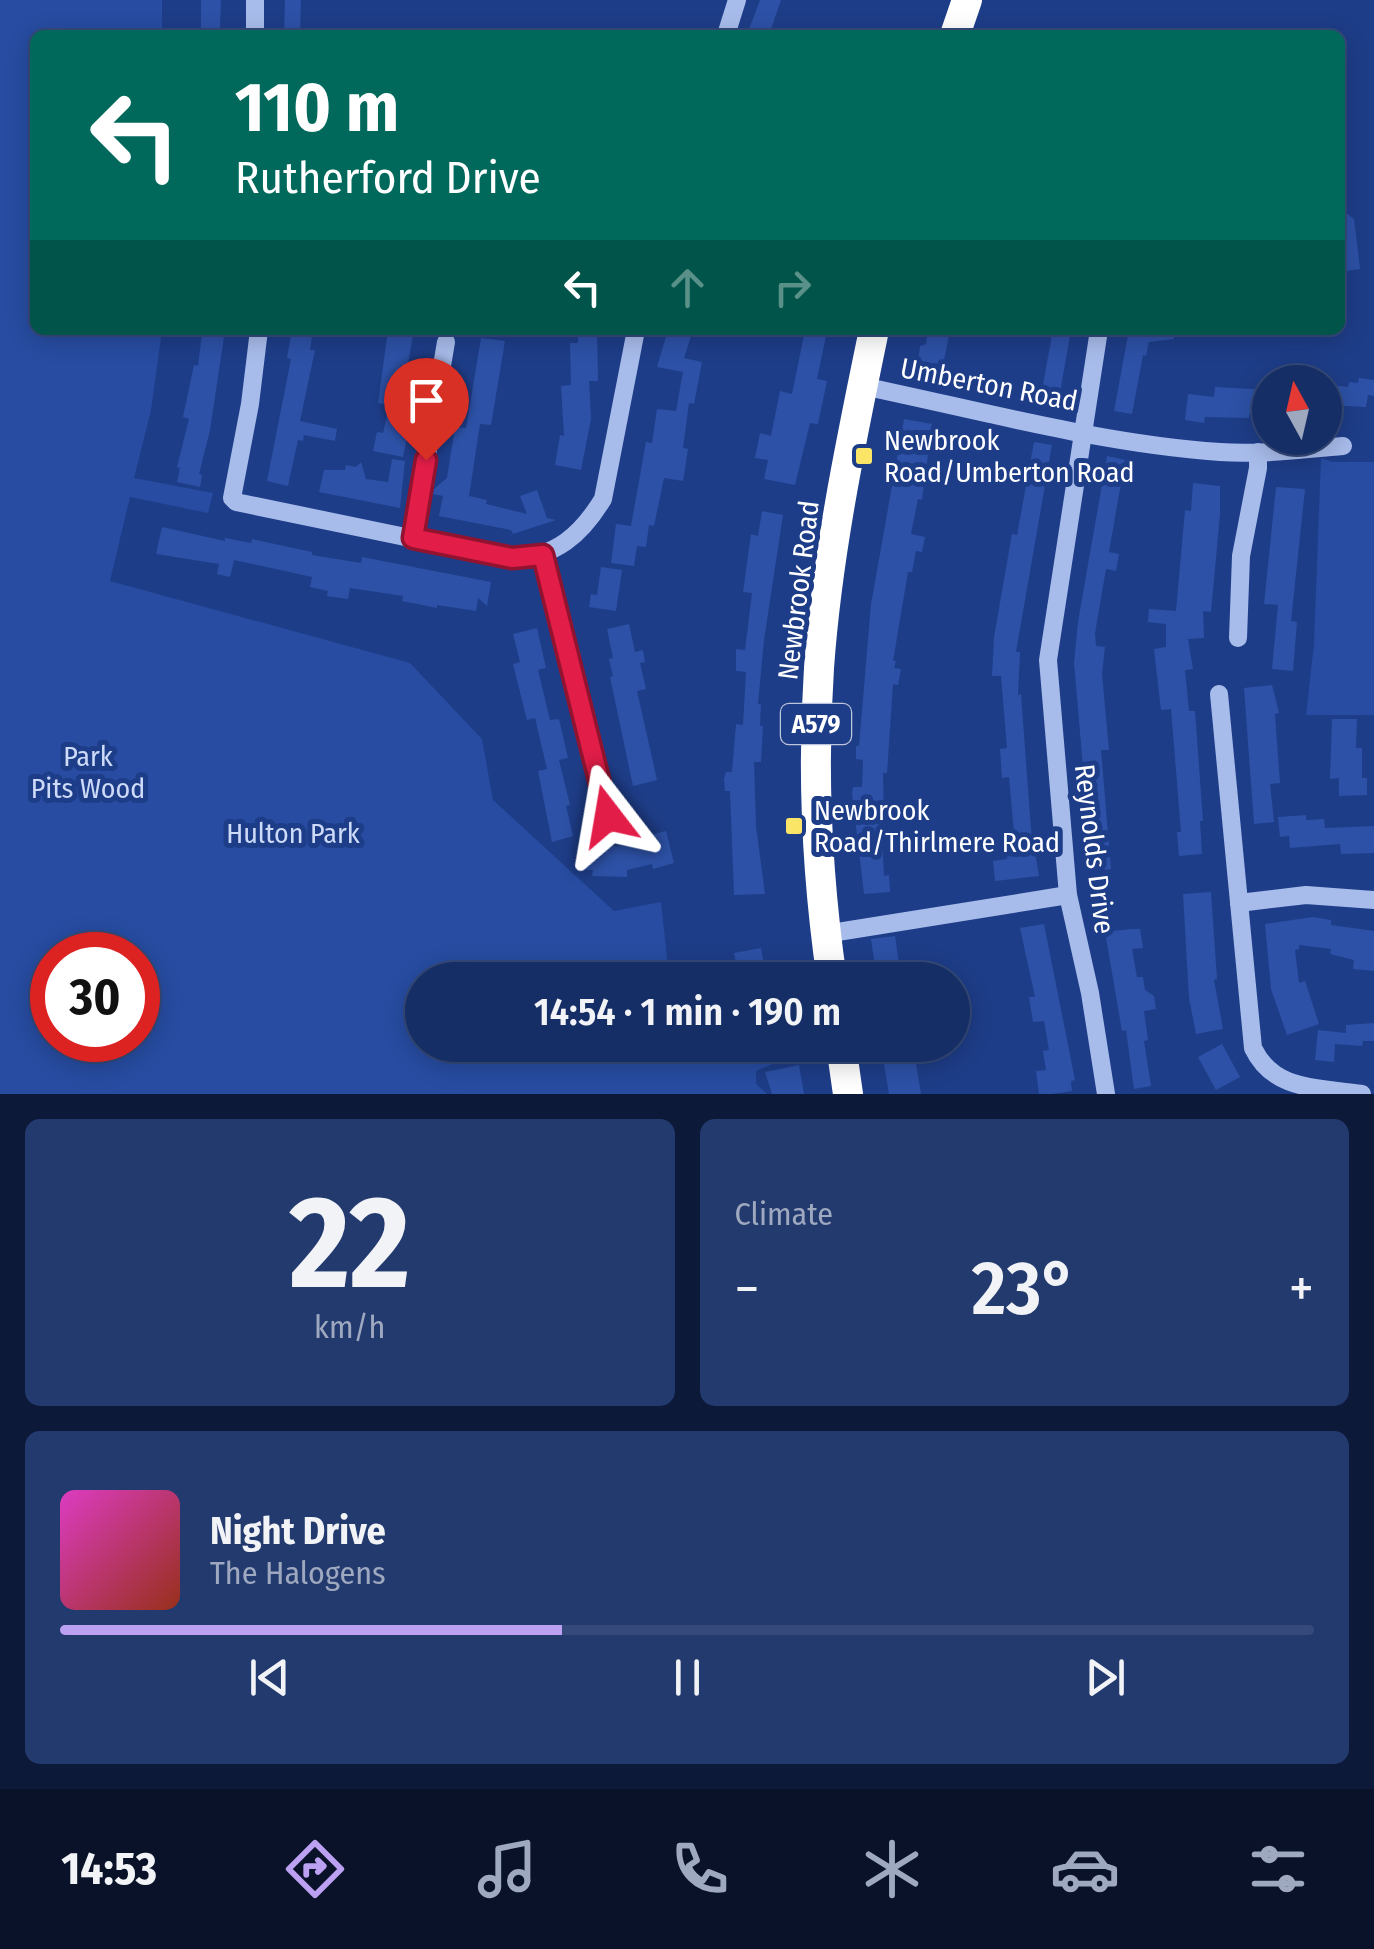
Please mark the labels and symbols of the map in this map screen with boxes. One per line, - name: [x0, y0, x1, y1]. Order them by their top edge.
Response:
- street label: Umberton Road: [898, 351, 1080, 418]
- pin: [384, 358, 469, 461]
- north arrow: [1252, 365, 1342, 455]
- place label: Newbrook Road/Umberton Road: [884, 424, 1135, 489]
- marker: Newbrook Road/Umberton Road: [853, 445, 875, 467]
- street label: Newbrook Road: [771, 499, 826, 681]
- road number: A579: [781, 704, 851, 744]
- park label: Park Pits Wood: [31, 740, 145, 805]
- street label: Reynolds Drive: [1068, 762, 1121, 936]
- position arrow: [556, 764, 660, 868]
- place label: Newbrook Road/Thirlmere Road: [814, 794, 1060, 859]
- marker: Newbrook Road/Thirlmere Road: [783, 815, 805, 837]
- park label: Hulton Park: [226, 817, 361, 850]
- speed limit sign: 30: [30, 932, 160, 1062]

